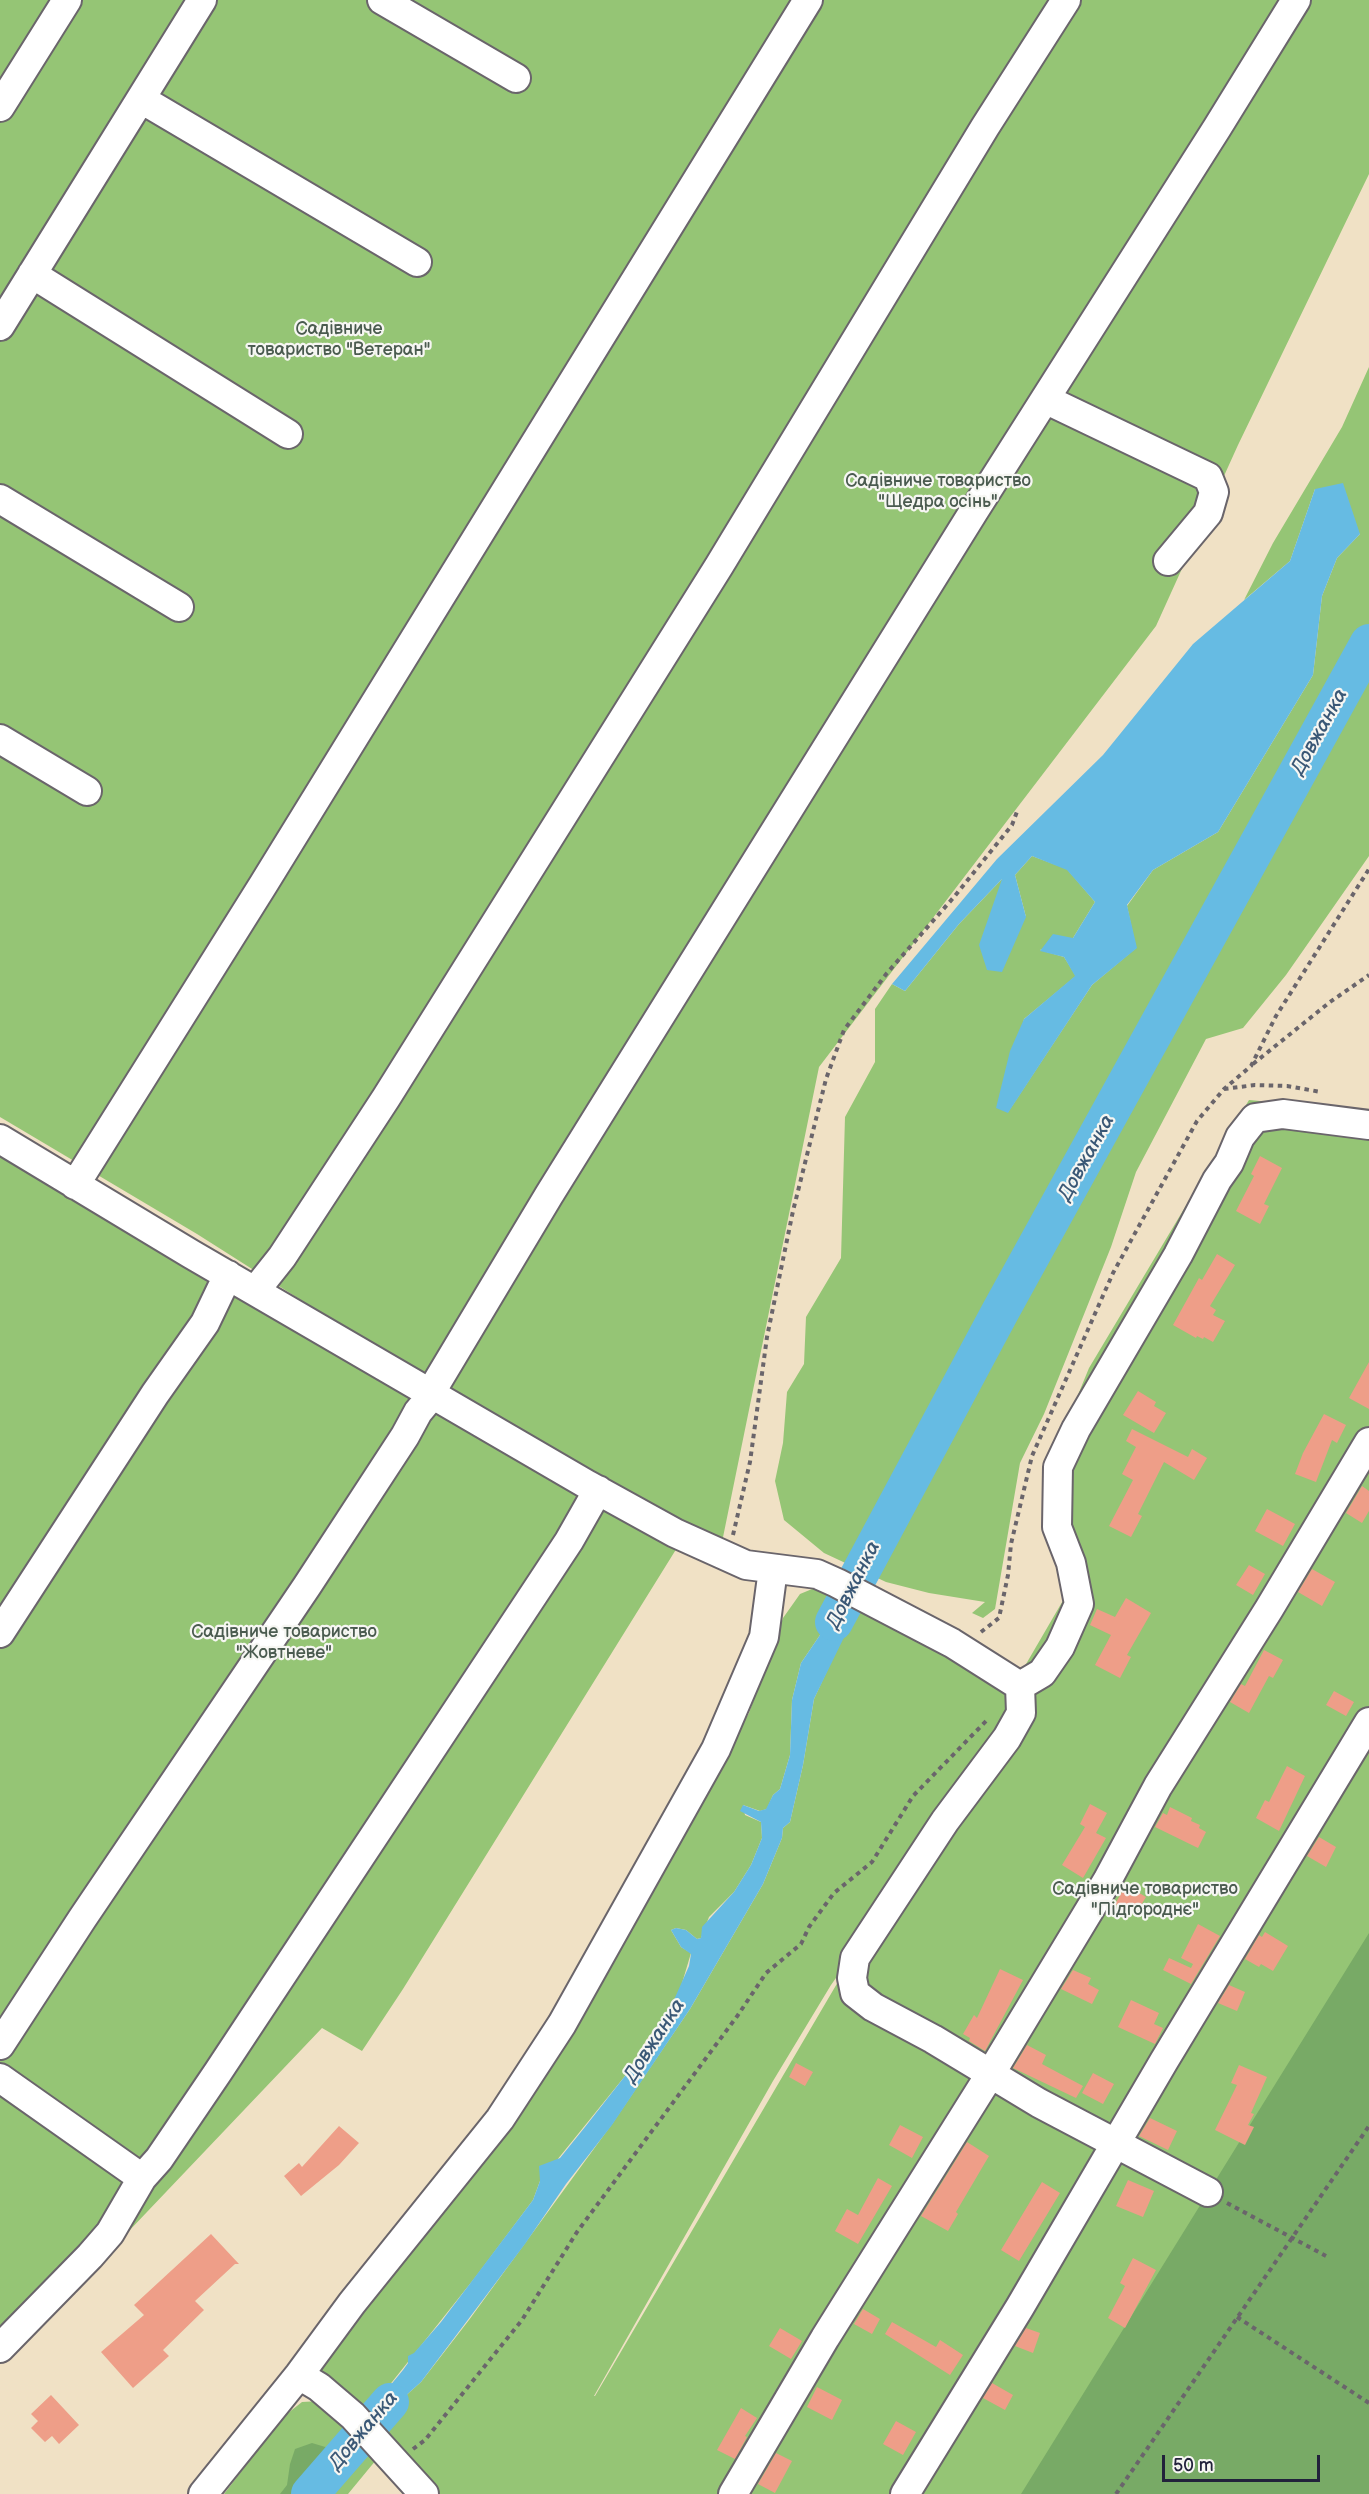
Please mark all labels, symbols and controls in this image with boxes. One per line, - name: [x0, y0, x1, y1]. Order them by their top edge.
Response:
- park label: Садівниче товариство "Ветеран": [248, 318, 430, 360]
- park label: Садівниче товариство "Щедра осінь": [845, 470, 1031, 512]
- water label: Довжанка: [1287, 685, 1353, 779]
- water label: Довжанка: [1054, 1111, 1120, 1205]
- water label: Довжанка: [822, 1537, 886, 1633]
- park label: Садівниче товариство "Жовтневе": [191, 1621, 377, 1664]
- park label: Садівниче товариство "Підгороднє": [1052, 1878, 1238, 1920]
- water label: Довжанка: [619, 1995, 691, 2087]
- water label: Довжанка: [324, 2387, 404, 2475]
- scale bar: [1165, 2443, 1322, 2481]
- text: 50 m: [1173, 2455, 1214, 2476]

